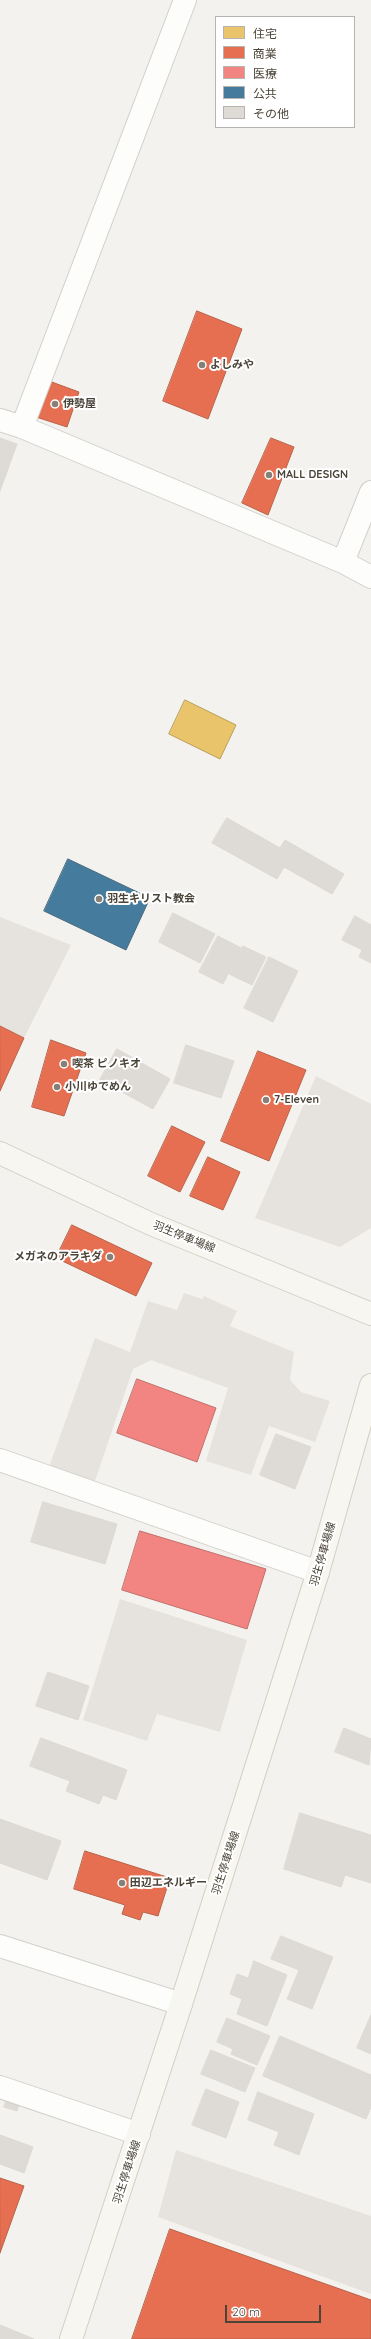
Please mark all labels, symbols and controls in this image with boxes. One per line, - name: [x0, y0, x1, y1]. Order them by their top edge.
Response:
- legend: [215, 16, 355, 128]
- text: 住宅: [253, 26, 277, 41]
- text: 商業: [253, 46, 277, 61]
- text: 医療: [253, 66, 277, 81]
- text: 公共: [253, 86, 277, 101]
- text: その他: [253, 106, 289, 121]
- place label: よしみや: [210, 358, 254, 372]
- marker: よしみや: [197, 360, 207, 370]
- place label: 伊勢屋: [63, 397, 96, 411]
- marker: 伊勢屋: [50, 399, 60, 409]
- place label: MALL DESIGN: [277, 468, 348, 482]
- marker: MALL DESIGN: [264, 470, 274, 480]
- place label: 羽生キリスト教会: [107, 892, 195, 906]
- marker: 羽生キリスト教会: [94, 894, 104, 904]
- place label: 喫茶 ピノキオ: [72, 1057, 141, 1071]
- marker: 喫茶 ピノキオ: [59, 1059, 69, 1069]
- place label: 小川ゆでめん: [65, 1080, 131, 1094]
- marker: 小川ゆでめん: [52, 1082, 62, 1092]
- place label: 7-Eleven: [274, 1093, 319, 1107]
- marker: 7-Eleven: [261, 1095, 271, 1105]
- street label: 羽生停車場線: [151, 1219, 217, 1255]
- place label: メガネのアラキダ: [14, 1250, 102, 1264]
- marker: メガネのアラキダ: [105, 1252, 115, 1262]
- street label: 羽生停車場線: [308, 1520, 338, 1588]
- street label: 羽生停車場線: [210, 1830, 242, 1896]
- place label: 田辺エネルギー: [130, 1876, 207, 1890]
- marker: 田辺エネルギー: [117, 1878, 127, 1888]
- street label: 羽生停車場線: [111, 2139, 143, 2205]
- scale bar: [227, 2297, 323, 2323]
- text: 20 m: [232, 2304, 260, 2319]

